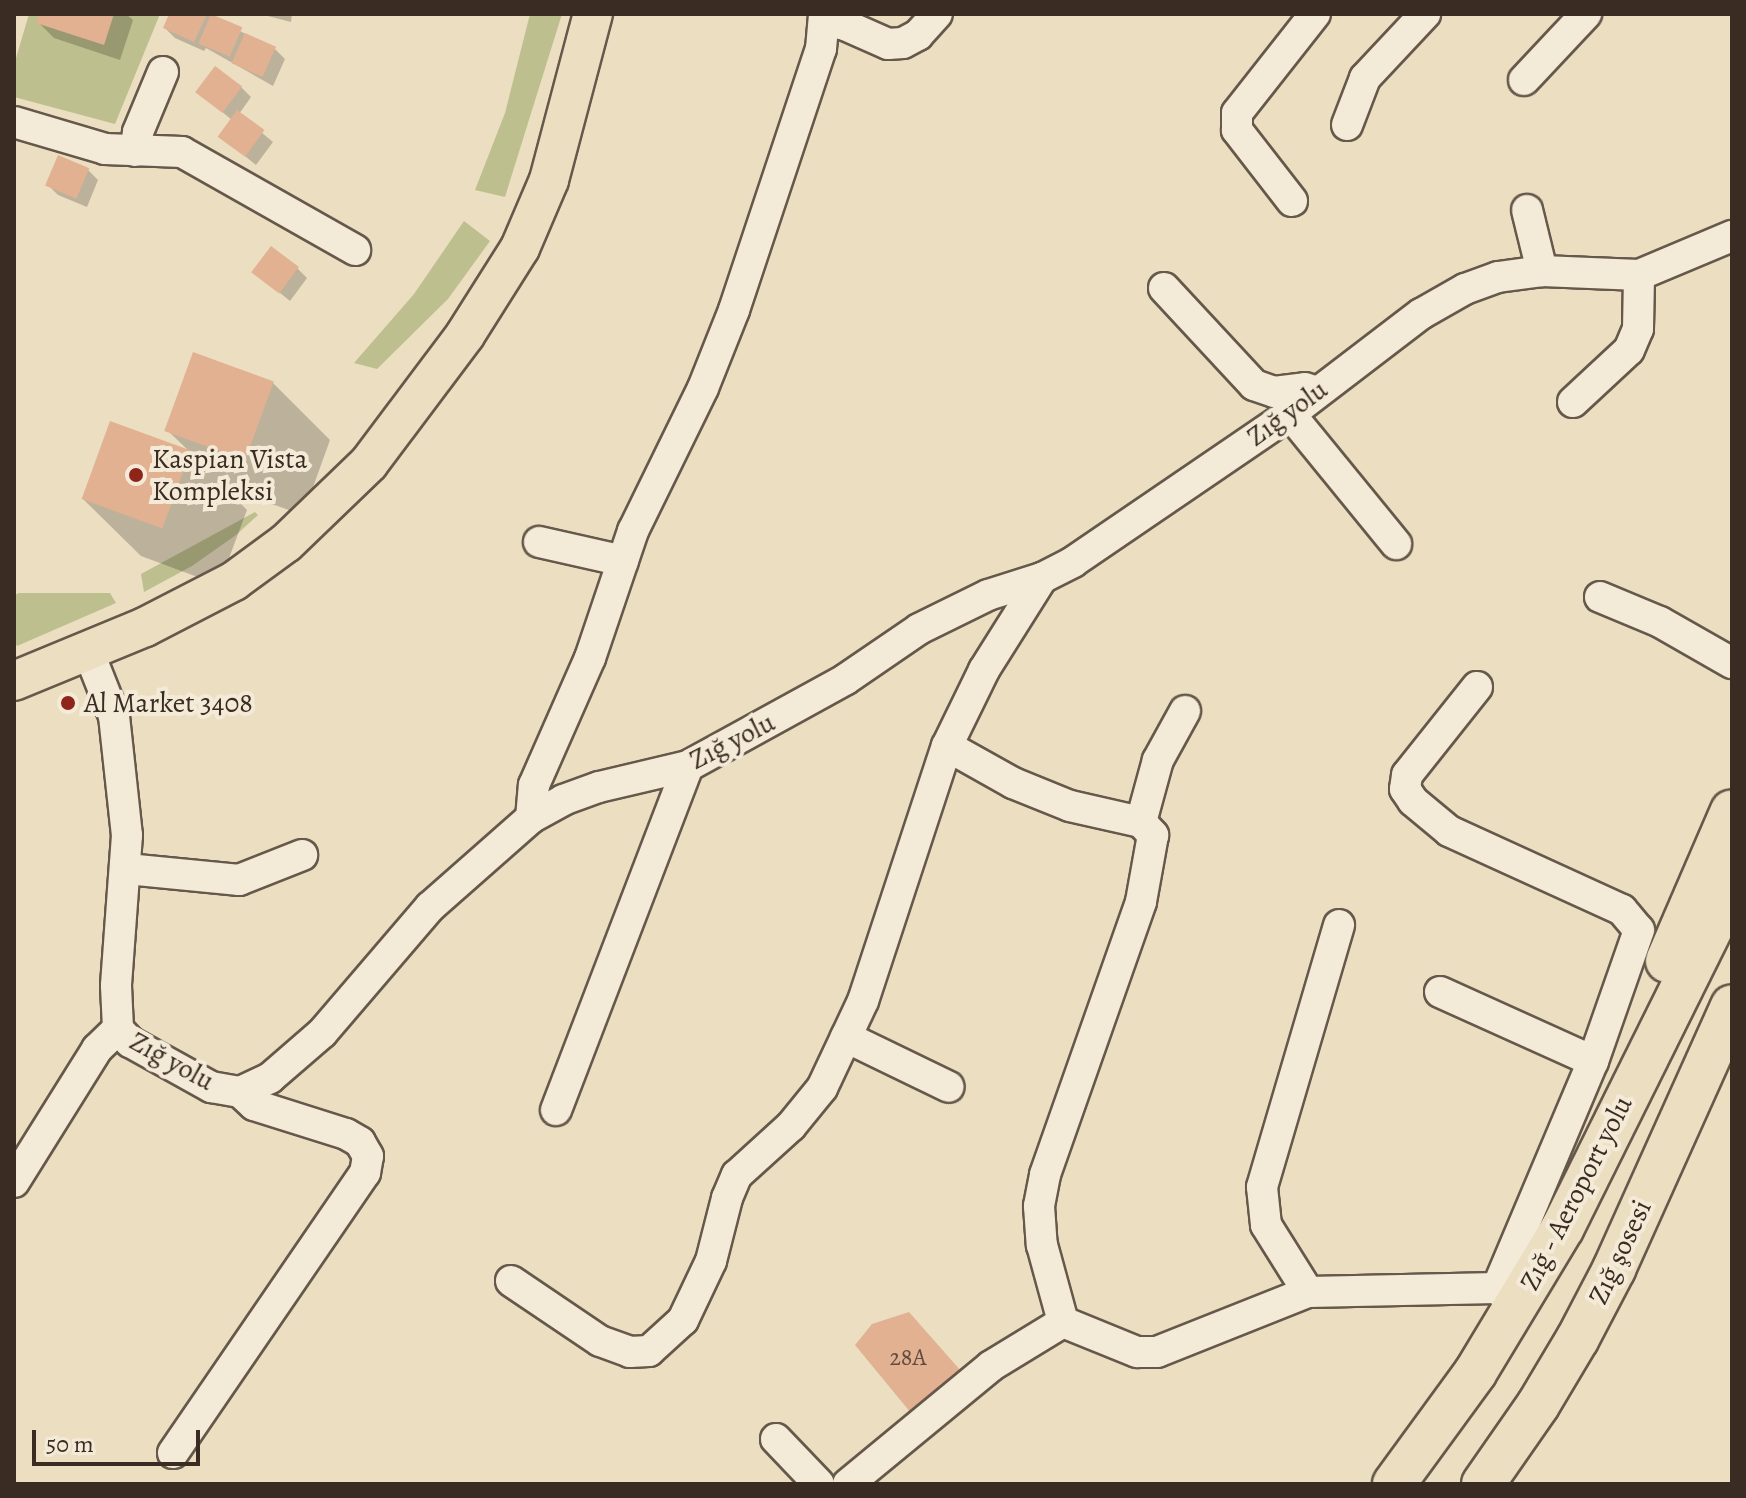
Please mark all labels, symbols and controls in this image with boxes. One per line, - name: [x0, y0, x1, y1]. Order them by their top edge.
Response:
- street label: Zığ yolu: [1240, 373, 1334, 453]
- place label: Kaspian Vista Kompleksi: [152, 442, 308, 508]
- marker: Kaspian Vista Kompleksi: [127, 466, 145, 484]
- place label: Al Market 3408: [84, 686, 253, 720]
- marker: Al Market 3408: [59, 694, 77, 712]
- street label: Zığ yolu: [684, 705, 780, 777]
- street label: Zığ yolu: [124, 1024, 220, 1098]
- street label: Zığ - Aeroport yolu: [1512, 1090, 1640, 1296]
- street label: Zığ şosesi: [1581, 1194, 1659, 1310]
- house number: 28A: [889, 1344, 927, 1372]
- scale bar: [36, 1414, 204, 1464]
- text: 50 m: [46, 1428, 94, 1460]

